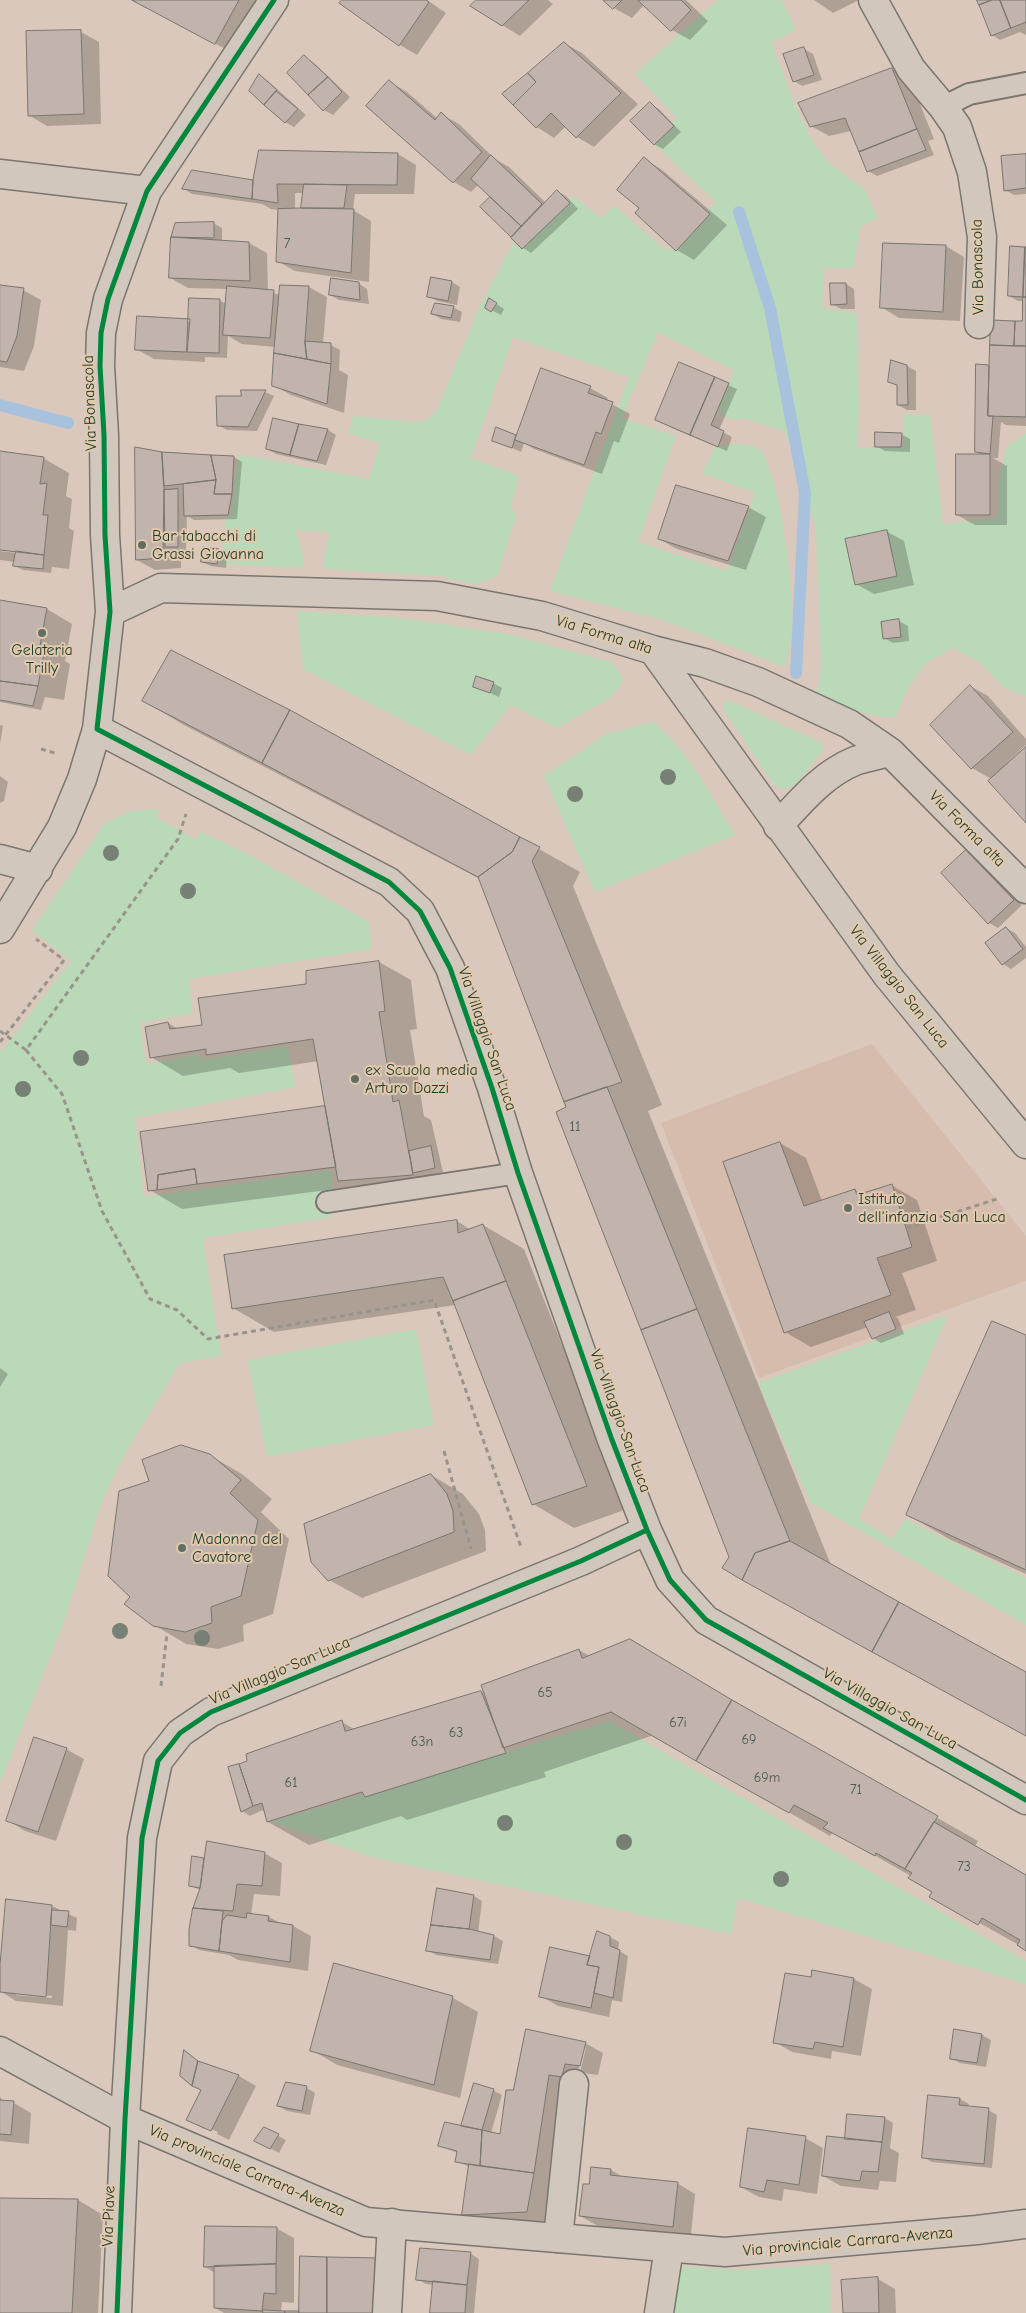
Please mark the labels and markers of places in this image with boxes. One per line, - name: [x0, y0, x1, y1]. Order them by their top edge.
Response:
- place label: Bar tabacchi di Grassi Giovanna: [152, 526, 264, 564]
- marker: Bar tabacchi di Grassi Giovanna: [136, 539, 148, 551]
- marker: Gelateria Trilly: [36, 627, 48, 639]
- place label: Gelateria Trilly: [11, 640, 73, 678]
- place label: ex Scuola media Arturo Dazzi: [365, 1060, 478, 1098]
- marker: ex Scuola media Arturo Dazzi: [349, 1073, 361, 1085]
- place label: Istituto dell'infanzia San Luca: [858, 1189, 1006, 1227]
- marker: Istituto dell'infanzia San Luca: [842, 1202, 854, 1214]
- place label: Madonna del Cavatore: [192, 1529, 282, 1567]
- marker: Madonna del Cavatore: [176, 1542, 188, 1554]

